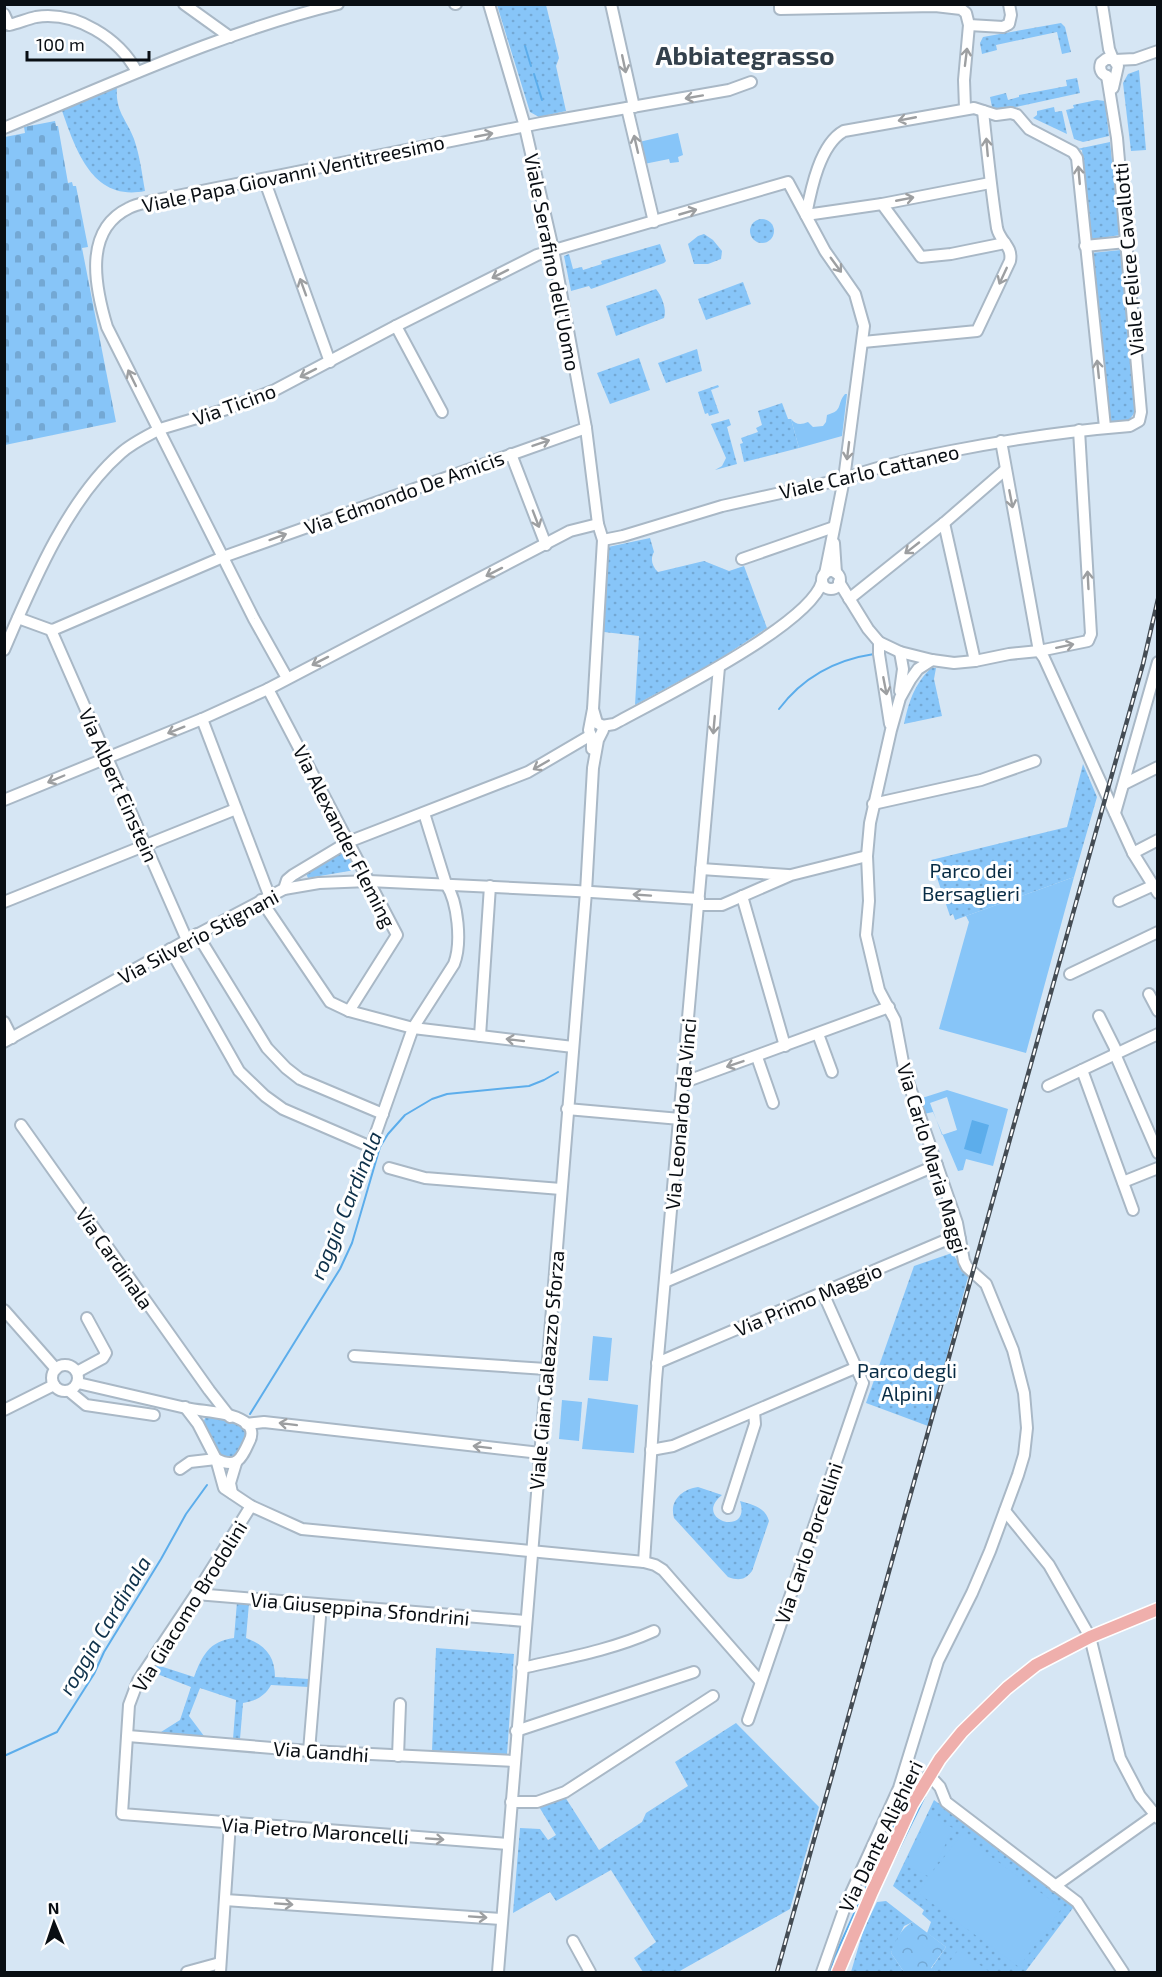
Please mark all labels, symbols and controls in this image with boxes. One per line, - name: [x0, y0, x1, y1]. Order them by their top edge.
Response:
- scale bar: [27, 24, 148, 62]
- text: 100 m: [36, 33, 85, 55]
- district label: Abbiategrasso: [655, 39, 835, 70]
- one-way arrow: [961, 48, 972, 67]
- one-way arrow: [619, 54, 631, 73]
- one-way arrow: [685, 92, 705, 103]
- one-way arrow: [898, 114, 918, 125]
- street label: Viale Papa Giovanni Ventitreesimo: [140, 129, 446, 217]
- one-way arrow: [473, 129, 493, 140]
- one-way arrow: [629, 135, 641, 154]
- one-way arrow: [981, 137, 992, 157]
- street label: Viale Serafino dell'Uomo: [520, 151, 586, 373]
- street label: Viale Felice Cavallotti: [1108, 162, 1148, 356]
- one-way arrow: [1073, 166, 1084, 186]
- one-way arrow: [895, 193, 914, 204]
- one-way arrow: [678, 206, 697, 217]
- one-way arrow: [829, 256, 842, 272]
- one-way arrow: [997, 267, 1009, 285]
- one-way arrow: [491, 268, 509, 280]
- one-way arrow: [297, 278, 308, 297]
- one-way arrow: [1092, 360, 1103, 380]
- one-way arrow: [300, 367, 317, 379]
- one-way arrow: [125, 369, 137, 387]
- street label: Via Ticino: [189, 378, 279, 430]
- one-way arrow: [531, 437, 550, 448]
- street label: Viale Carlo Cattaneo: [777, 439, 961, 503]
- one-way arrow: [842, 441, 853, 461]
- street label: Via Edmondo De Amicis: [301, 445, 507, 539]
- one-way arrow: [1006, 489, 1017, 508]
- one-way arrow: [531, 509, 542, 528]
- one-way arrow: [268, 531, 287, 542]
- one-way arrow: [905, 542, 921, 555]
- one-way arrow: [485, 567, 503, 578]
- one-way arrow: [1082, 571, 1093, 591]
- one-way arrow: [1055, 639, 1074, 651]
- one-way arrow: [312, 656, 330, 667]
- one-way arrow: [880, 675, 891, 695]
- street label: Via Albert Einstein: [74, 704, 164, 866]
- one-way arrow: [708, 714, 719, 734]
- one-way arrow: [168, 725, 186, 736]
- street label: Via Alexander Fleming: [289, 741, 401, 931]
- one-way arrow: [533, 759, 550, 771]
- one-way arrow: [47, 774, 66, 785]
- park label: Parco dei Bersaglieri: [922, 858, 1020, 905]
- street label: Via Silverio Stignani: [114, 884, 282, 988]
- one-way arrow: [633, 890, 653, 901]
- street label: Via Leonardo da Vinci: [660, 1017, 700, 1211]
- one-way arrow: [505, 1034, 525, 1045]
- one-way arrow: [726, 1060, 745, 1071]
- street label: Via Carlo Maria Maggi: [893, 1060, 973, 1256]
- water label: roggia Cardinala: [304, 1127, 386, 1283]
- street label: Via Cardinala: [71, 1202, 159, 1314]
- street label: Viale Gian Galeazzo Sforza: [524, 1249, 568, 1491]
- street label: Via Primo Maggio: [731, 1257, 885, 1341]
- park label: Parco degli Alpini: [857, 1358, 957, 1405]
- one-way arrow: [278, 1419, 298, 1430]
- one-way arrow: [472, 1441, 492, 1452]
- street label: Via Carlo Porcellini: [769, 1459, 847, 1627]
- street label: Via Giacomo Brodolini: [127, 1516, 251, 1696]
- water label: roggia Cardinala: [53, 1551, 155, 1699]
- street label: Via Giuseppina Sfondrini: [249, 1586, 471, 1630]
- street label: Via Gandhi: [272, 1736, 370, 1766]
- street label: Via Dante Alighieri: [833, 1756, 927, 1916]
- street label: Via Pietro Maroncelli: [221, 1811, 409, 1849]
- one-way arrow: [425, 1834, 445, 1845]
- north arrow: [24, 1893, 84, 1953]
- text: N: [47, 1898, 60, 1917]
- one-way arrow: [273, 1899, 293, 1910]
- one-way arrow: [468, 1912, 488, 1923]

